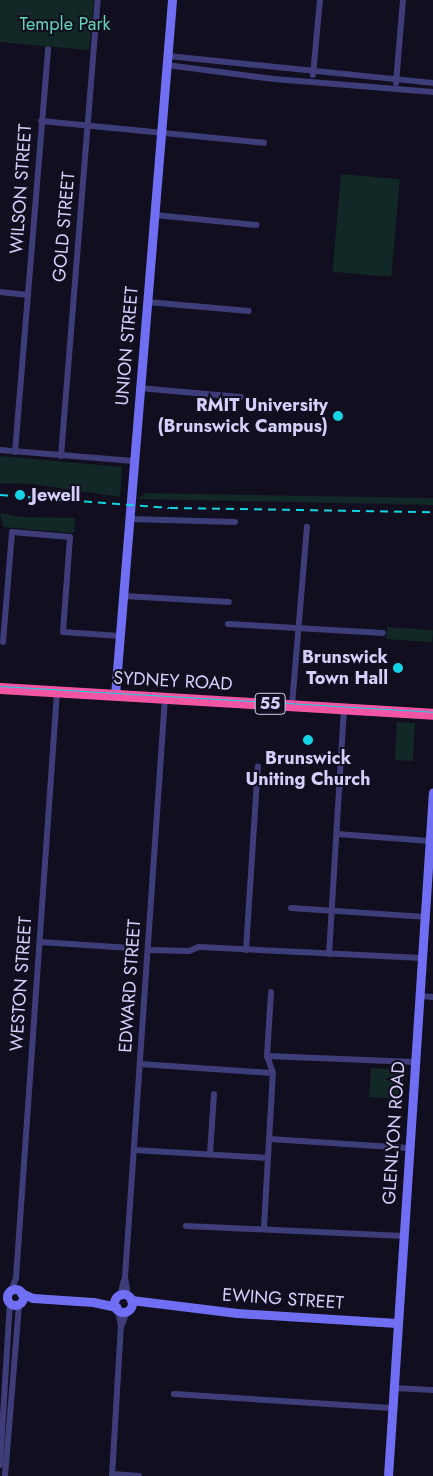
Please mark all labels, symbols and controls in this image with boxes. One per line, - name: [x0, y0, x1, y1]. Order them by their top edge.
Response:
- park label: Temple Park: [19, 13, 111, 35]
- street label: WILSON STREET: [6, 123, 36, 255]
- street label: GOLD STREET: [48, 171, 80, 283]
- street label: UNION STREET: [111, 285, 143, 407]
- place label: RMIT University (Brunswick Campus): [157, 395, 328, 438]
- marker: RMIT University (Brunswick Campus): [332, 410, 344, 422]
- place label: Jewell: [31, 484, 80, 506]
- marker: Jewell: [13, 488, 27, 502]
- place label: Brunswick Town Hall: [302, 647, 388, 690]
- marker: Brunswick Town Hall: [392, 662, 404, 674]
- street label: SYDNEY ROAD: [113, 667, 233, 695]
- road number: 55: [254, 691, 286, 718]
- marker: Brunswick Uniting Church: [302, 734, 314, 746]
- place label: Brunswick Uniting Church: [246, 748, 370, 791]
- street label: WESTON STREET: [6, 916, 36, 1052]
- street label: EDWARD STREET: [115, 919, 145, 1053]
- street label: GLENLYON ROAD: [378, 1061, 410, 1205]
- street label: EWING STREET: [221, 1284, 345, 1314]

